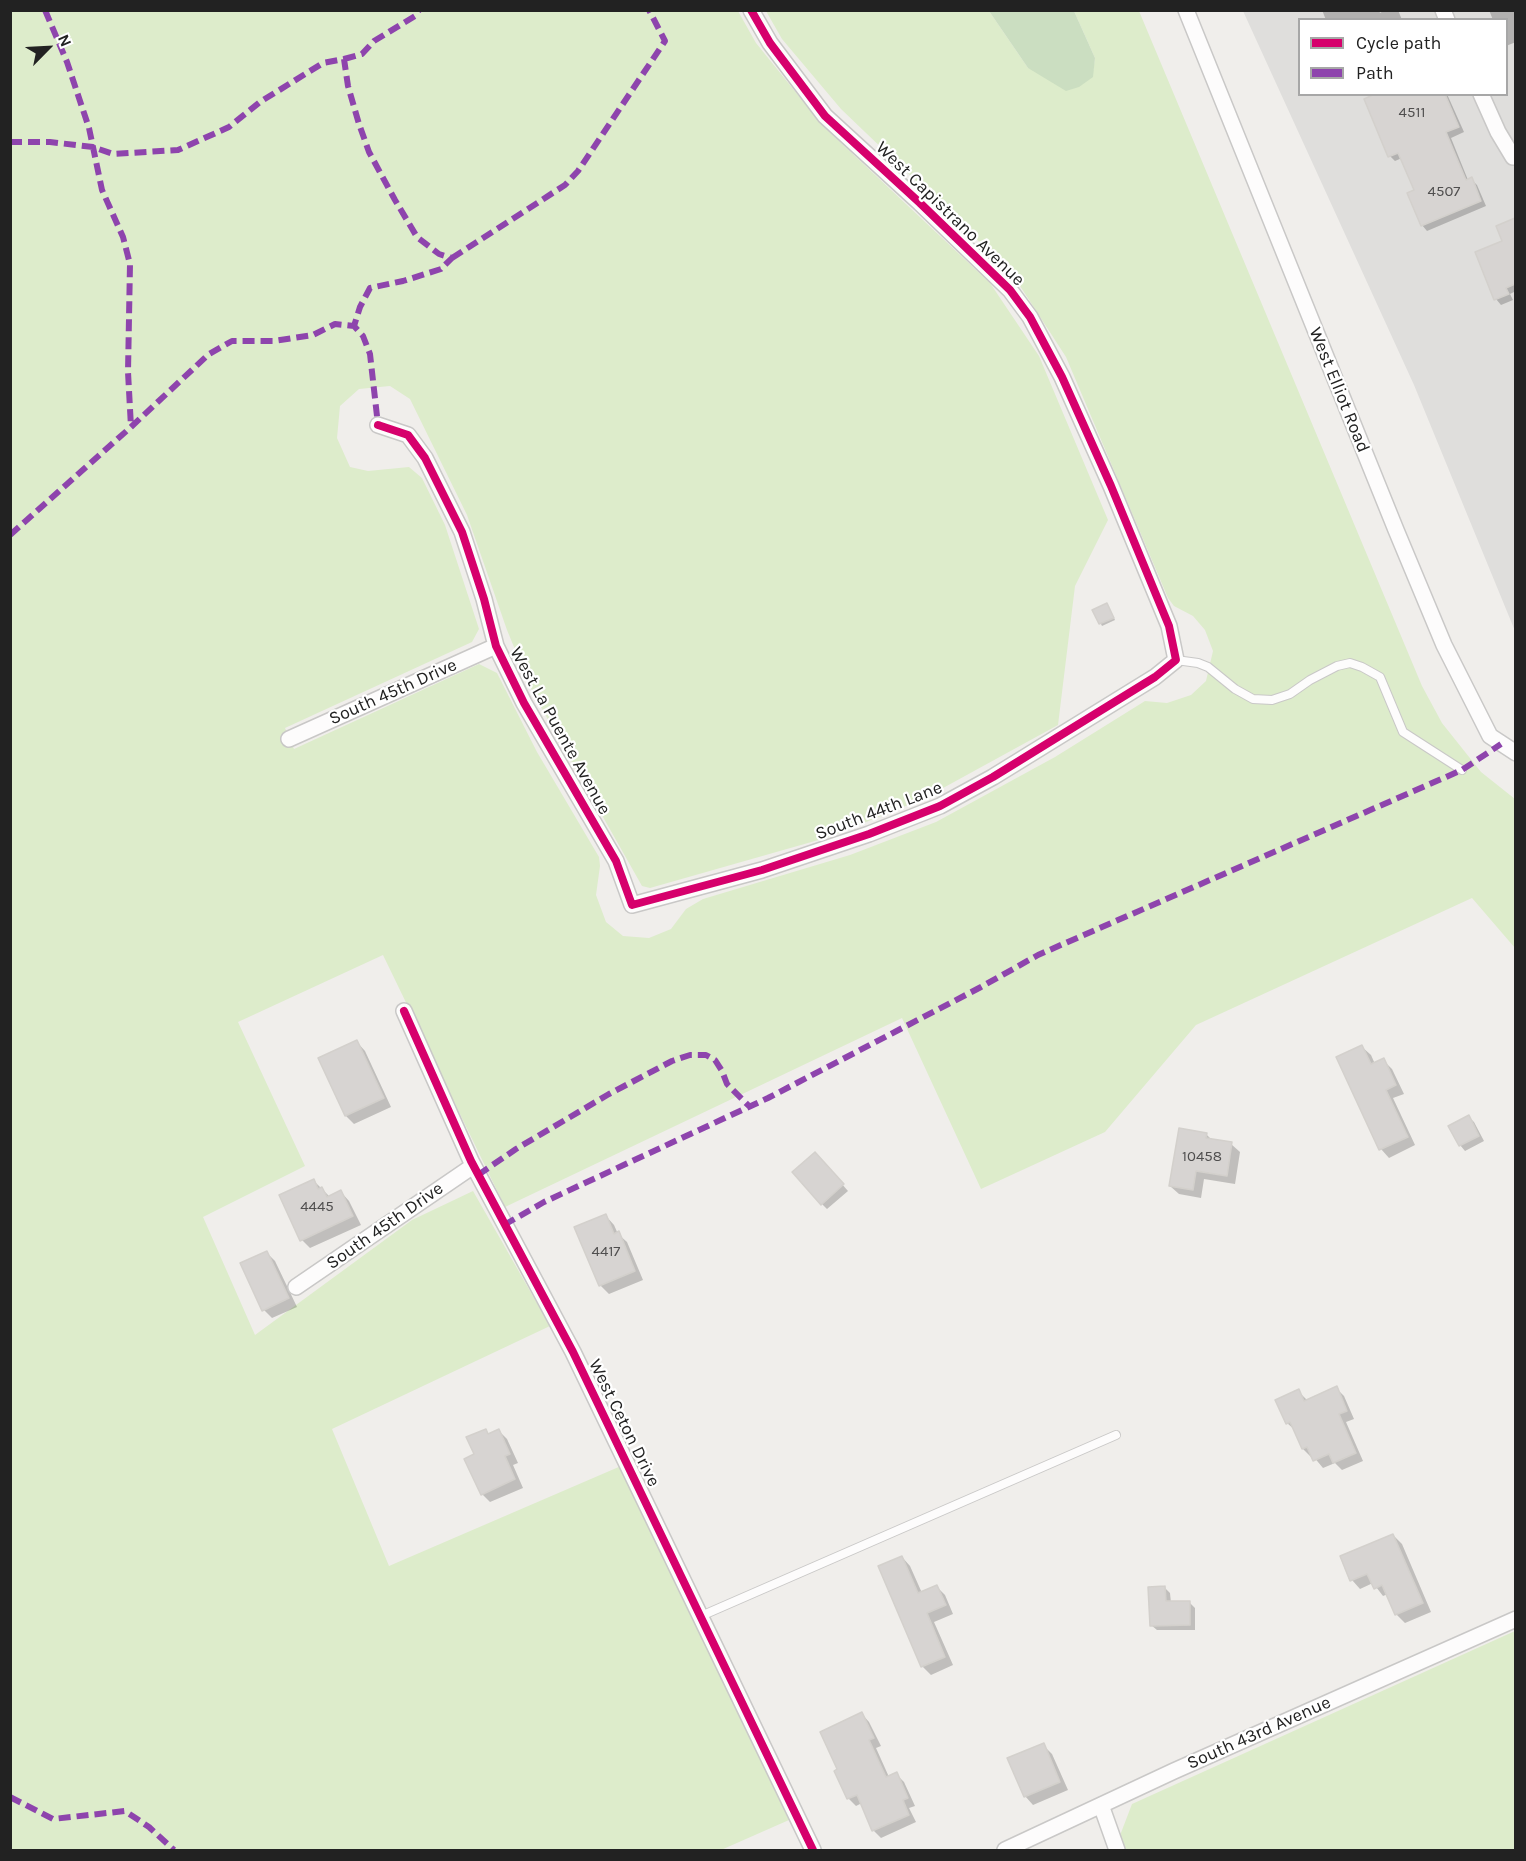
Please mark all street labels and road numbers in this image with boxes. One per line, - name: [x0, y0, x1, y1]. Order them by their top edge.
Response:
- street label: West Capistrano Avenue: [871, 137, 1029, 291]
- street label: West Elliot Road: [1304, 324, 1374, 456]
- street label: West La Puente Avenue: [505, 643, 615, 819]
- street label: South 45th Drive: [326, 654, 460, 730]
- street label: South 44th Lane: [813, 777, 945, 845]
- street label: South 45th Drive: [322, 1178, 448, 1274]
- street label: West Ceton Drive: [584, 1356, 664, 1490]
- street label: South 43rd Avenue: [1184, 1692, 1334, 1774]

